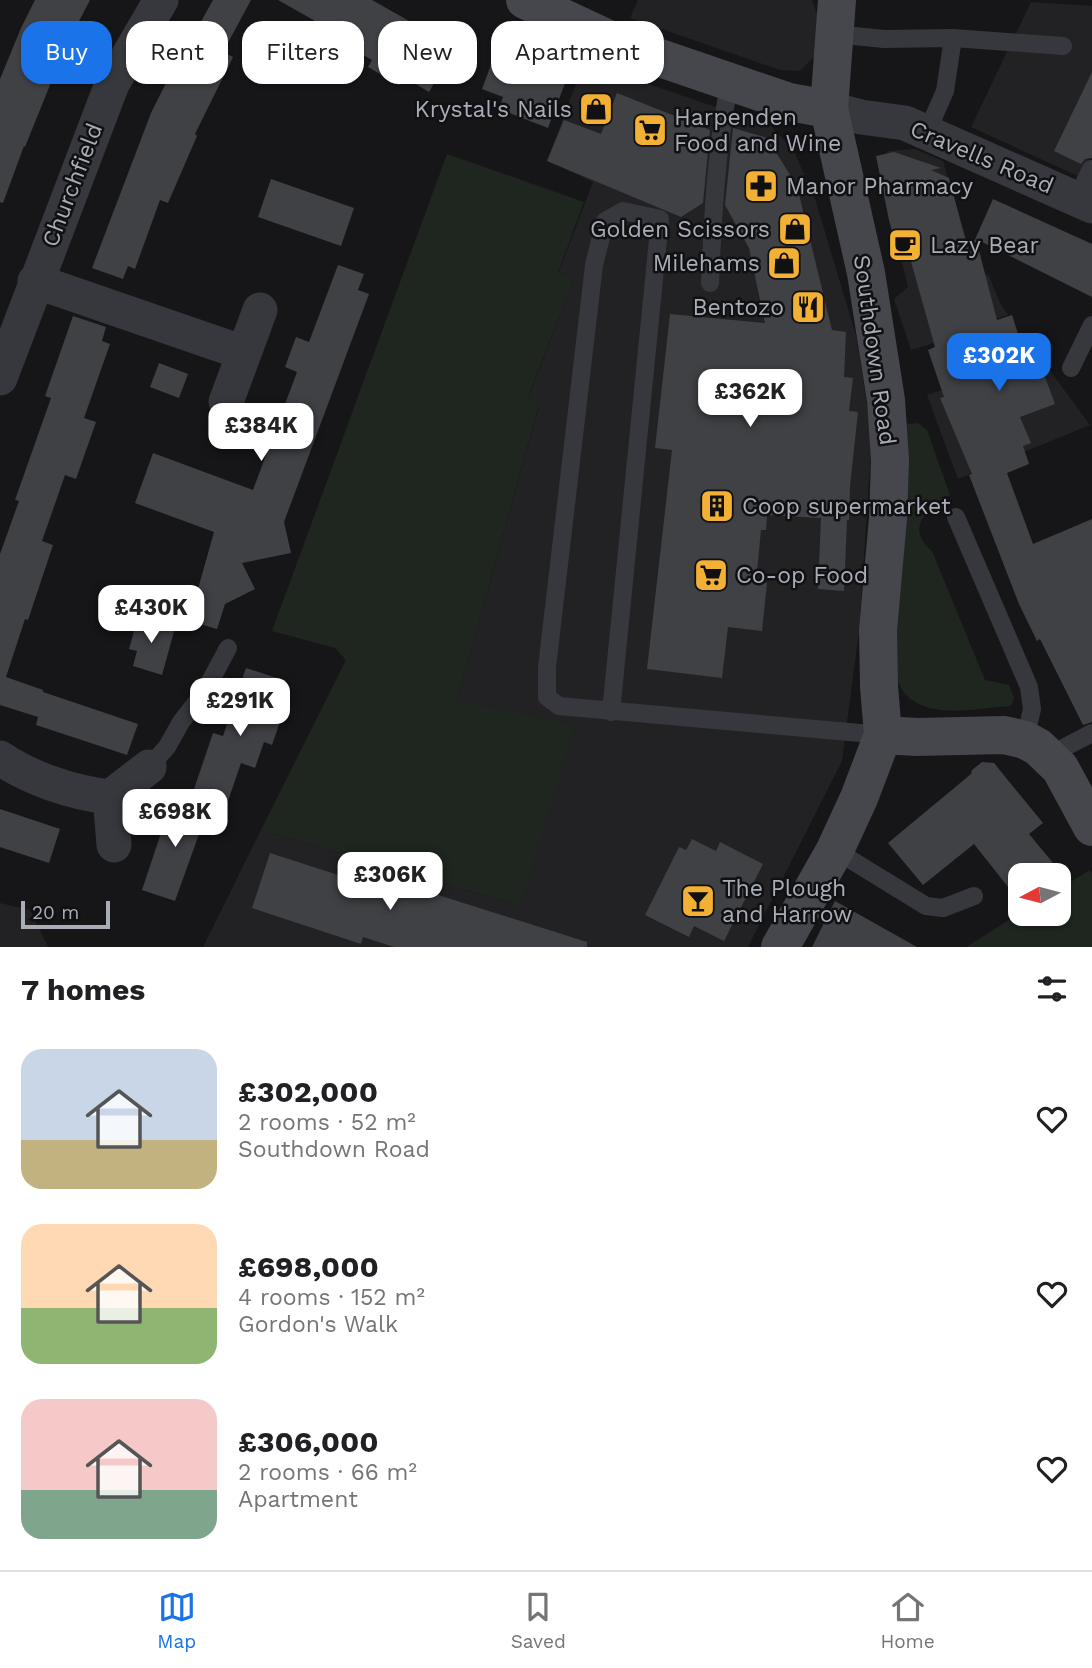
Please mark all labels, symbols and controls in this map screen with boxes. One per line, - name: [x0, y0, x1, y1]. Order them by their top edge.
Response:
- chip: Buy: [21, 21, 112, 84]
- chip: Rent: [126, 21, 228, 84]
- chip: Filters: [242, 21, 364, 84]
- chip: New: [378, 21, 477, 84]
- chip: Apartment: [491, 21, 664, 84]
- shop icon: Krystal's Nails: [577, 90, 615, 128]
- place label: Krystal's Nails: [415, 96, 572, 123]
- place label: Harpenden Food and Wine: [674, 104, 841, 157]
- supermarket icon: Harpenden Food and Wine: [631, 111, 669, 149]
- street label: Cravells Road: [906, 115, 1057, 200]
- street label: Churchfield: [37, 120, 108, 251]
- pharmacy icon: Manor Pharmacy: [742, 167, 780, 205]
- place label: Manor Pharmacy: [786, 173, 973, 200]
- shop icon: Golden Scissors: [776, 210, 814, 248]
- place label: Golden Scissors: [590, 216, 770, 243]
- cafe icon: Lazy Bear: [886, 226, 924, 264]
- place label: Lazy Bear: [930, 232, 1039, 259]
- shop icon: Milehams: [765, 244, 803, 282]
- place label: Milehams: [653, 250, 760, 277]
- street label: Southdown Road: [848, 253, 901, 447]
- restaurant icon: Bentozo: [789, 288, 827, 326]
- place label: Bentozo: [692, 294, 784, 321]
- pin: £302K: [950, 334, 1048, 393]
- text: £302K: [963, 342, 1035, 369]
- pin: £362K: [701, 370, 799, 429]
- text: £362K: [714, 378, 786, 405]
- pin: £384K: [212, 404, 310, 463]
- text: £384K: [224, 412, 298, 439]
- building icon: Coop supermarket: [698, 487, 736, 525]
- place label: Coop supermarket: [742, 493, 951, 520]
- supermarket icon: Co-op Food: [692, 556, 730, 594]
- place label: Co-op Food: [736, 562, 868, 589]
- pin: £430K: [102, 586, 200, 645]
- text: £430K: [114, 594, 188, 621]
- pin: £291K: [191, 678, 289, 738]
- text: £291K: [206, 687, 274, 714]
- pin: £698K: [126, 790, 224, 849]
- text: £698K: [139, 798, 211, 825]
- pin: £306K: [341, 852, 439, 912]
- text: £306K: [354, 861, 426, 888]
- north arrow: [1008, 863, 1071, 926]
- map controls: [1008, 863, 1071, 926]
- place label: The Plough and Harrow: [722, 875, 852, 928]
- bar icon: The Plough and Harrow: [679, 882, 717, 920]
- scale bar: [21, 898, 110, 930]
- text: 20 m: [32, 901, 79, 924]
- icon: filters: [1033, 970, 1071, 1008]
- text: 7 homes: [21, 972, 145, 1007]
- text: £302,000: [238, 1074, 378, 1109]
- icon: home: [77, 1077, 161, 1161]
- icon: heart: [1033, 1100, 1071, 1138]
- text: 2 rooms · 52 m²: [238, 1109, 416, 1136]
- text: Southdown Road: [238, 1136, 430, 1163]
- text: £698,000: [238, 1249, 379, 1284]
- icon: home: [77, 1252, 161, 1336]
- icon: heart: [1033, 1275, 1071, 1313]
- text: 4 rooms · 152 m²: [238, 1284, 425, 1311]
- text: Gordon's Walk: [238, 1311, 398, 1338]
- text: £306,000: [238, 1424, 379, 1459]
- icon: home: [77, 1427, 161, 1511]
- icon: heart: [1033, 1450, 1071, 1488]
- text: 2 rooms · 66 m²: [238, 1459, 417, 1486]
- text: Apartment: [238, 1486, 358, 1513]
- tab: Map: [157, 1588, 196, 1653]
- tab: Saved: [511, 1588, 566, 1653]
- tab: Home: [880, 1588, 935, 1653]

